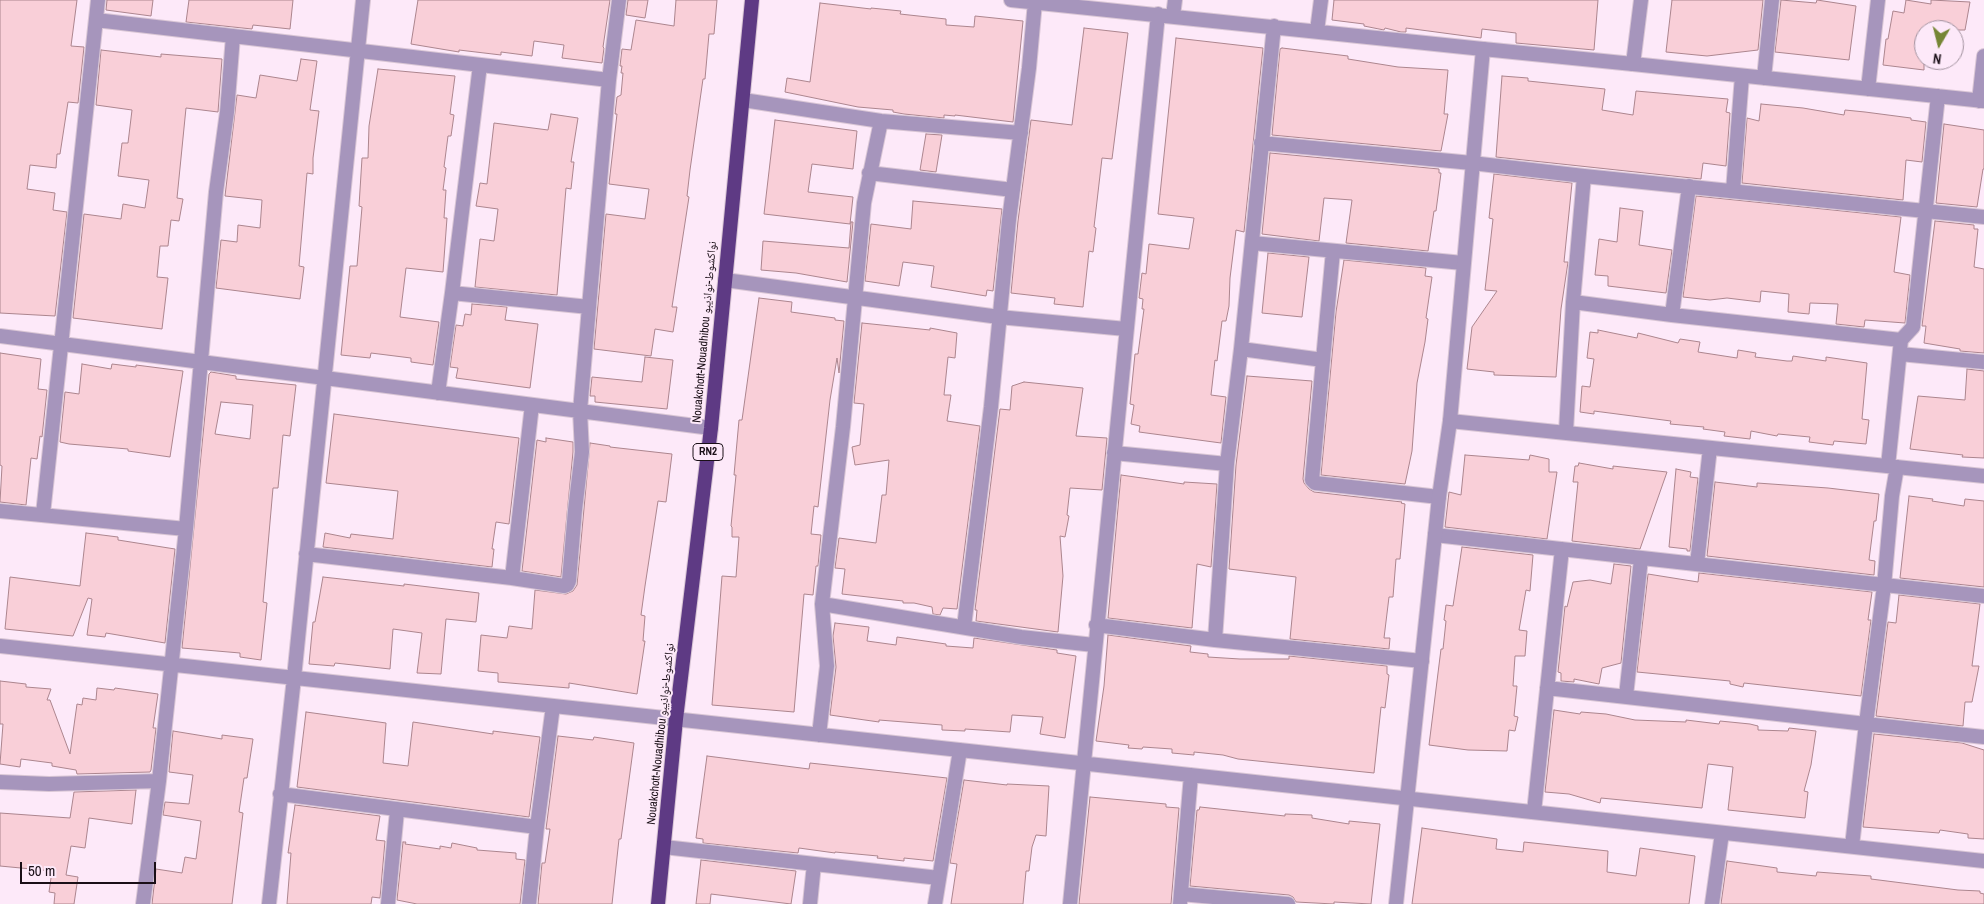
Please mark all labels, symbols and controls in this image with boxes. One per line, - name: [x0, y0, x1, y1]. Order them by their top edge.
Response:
- north arrow: [1914, 20, 1964, 70]
- text: N: [1932, 49, 1942, 68]
- street label: Nouakchott-Nouadhibou نواكشوط-نواذيبو: [690, 241, 720, 423]
- road number: RN2: [693, 444, 723, 461]
- street label: Nouakchott-Nouadhibou نواكشوط-نواذيبو: [644, 643, 678, 825]
- scale bar: [22, 852, 159, 884]
- text: 50 m: [28, 860, 55, 881]

